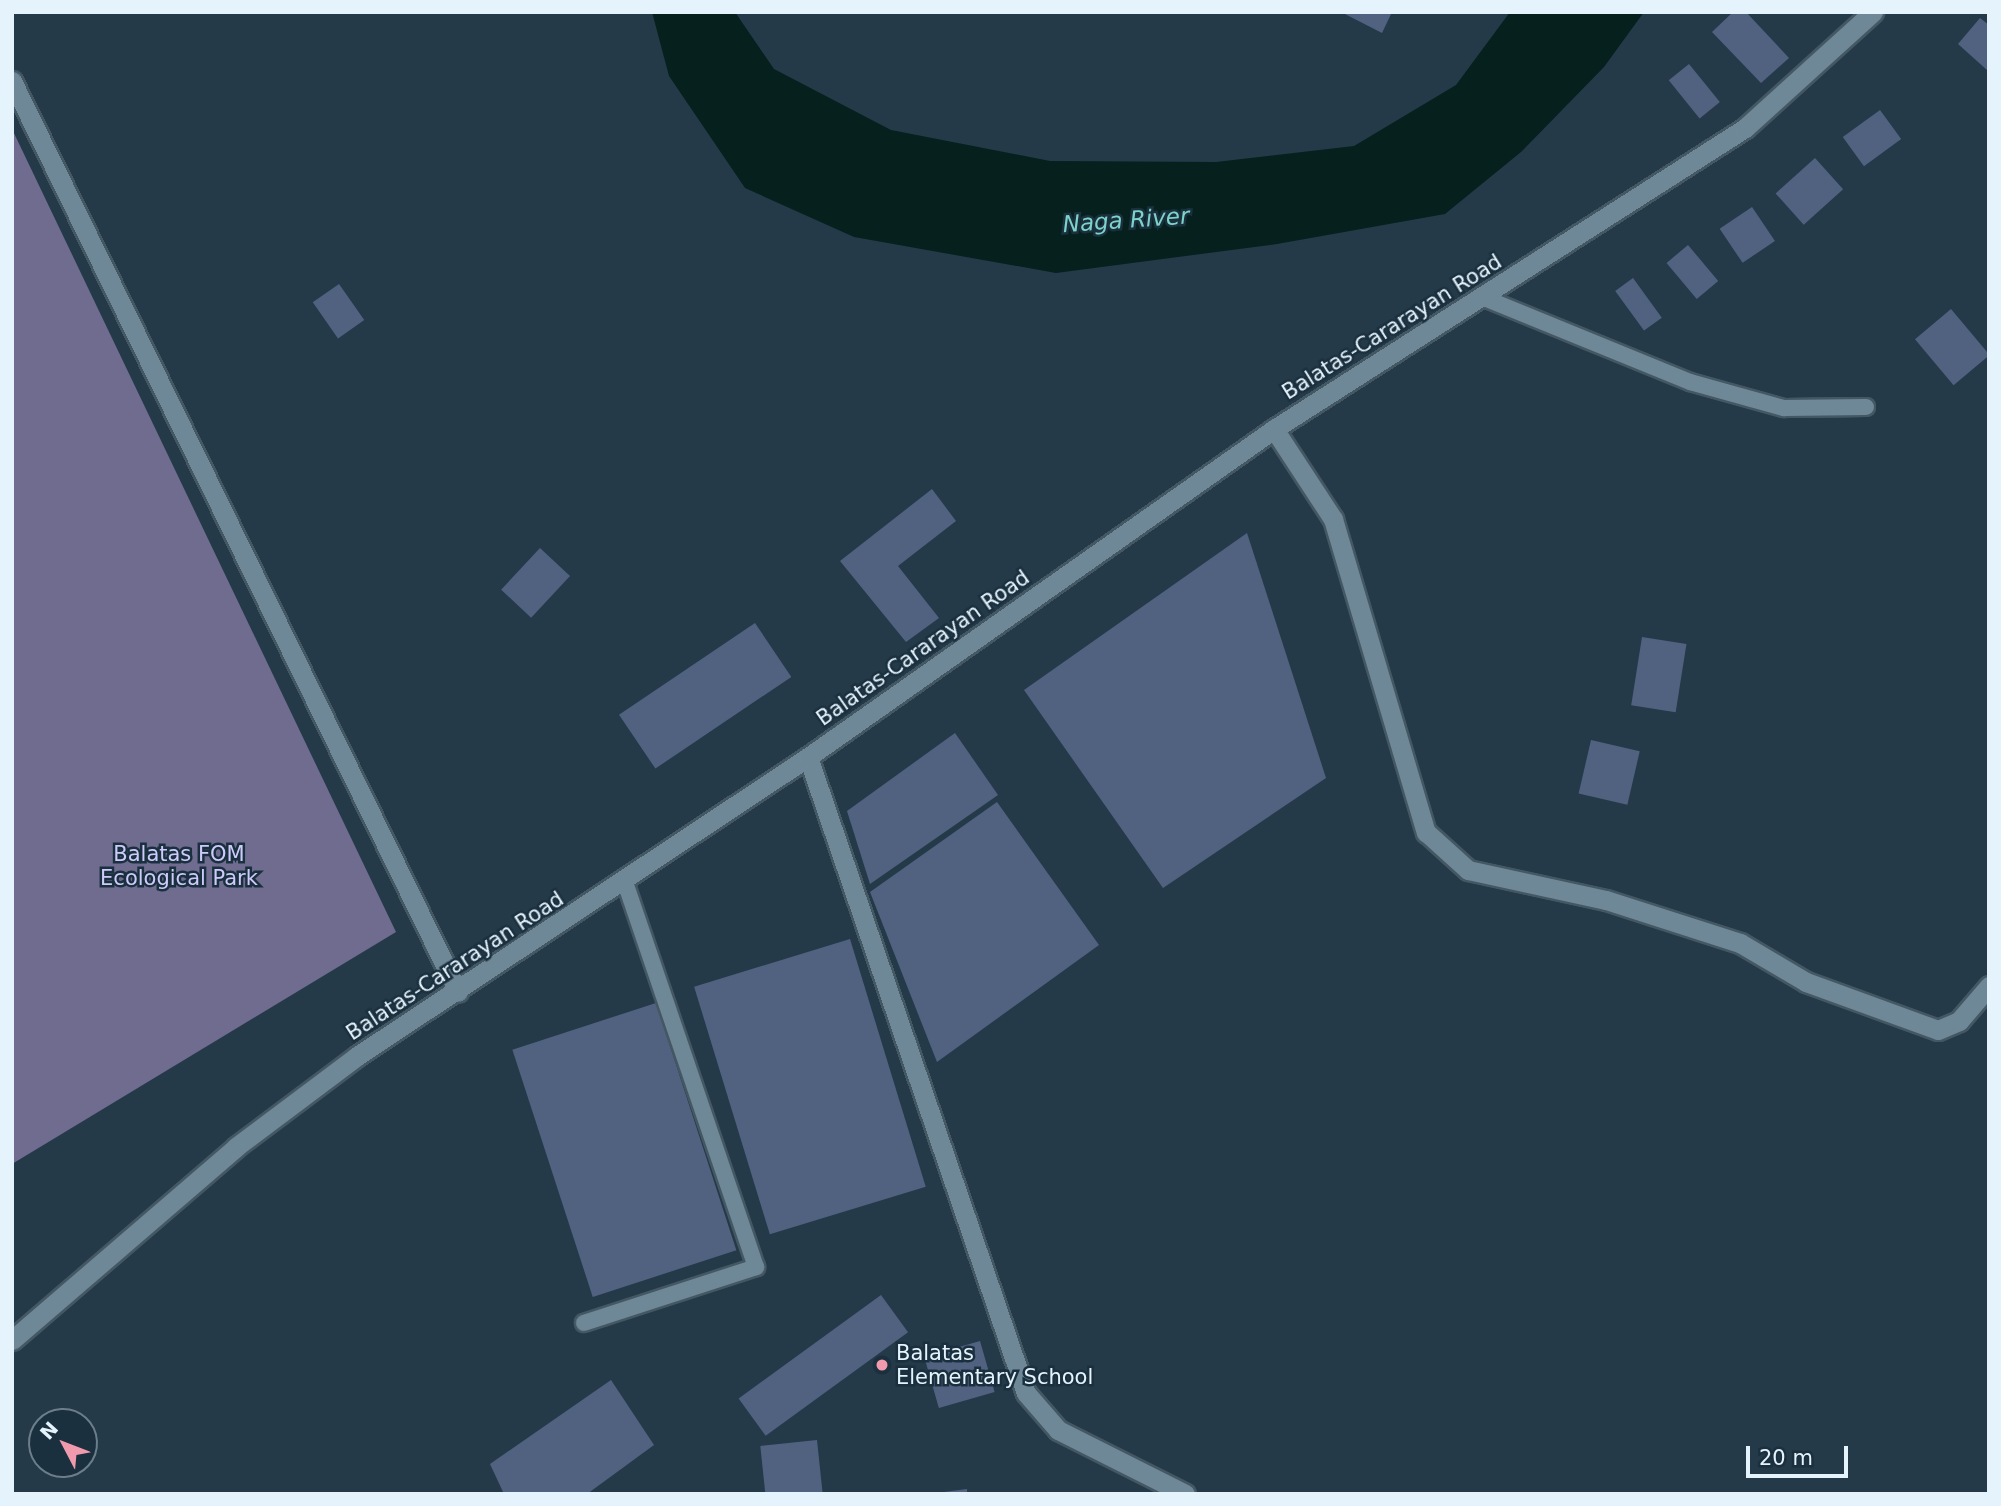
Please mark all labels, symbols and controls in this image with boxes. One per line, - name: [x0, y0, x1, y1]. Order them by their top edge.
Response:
- water label: Naga River: [1062, 202, 1190, 238]
- street label: Balatas-Cararayan Road: [1278, 249, 1506, 405]
- street label: Balatas-Cararayan Road: [812, 565, 1034, 731]
- park label: Balatas FOM Ecological Park: [100, 841, 258, 891]
- street label: Balatas-Cararayan Road: [342, 886, 568, 1046]
- place label: Balatas Elementary School: [896, 1340, 1093, 1390]
- marker: Balatas Elementary School: [874, 1357, 890, 1373]
- north arrow: [28, 1408, 98, 1478]
- text: N: [35, 1417, 62, 1444]
- scale bar: [1749, 1432, 1850, 1476]
- text: 20 m: [1759, 1446, 1813, 1470]

